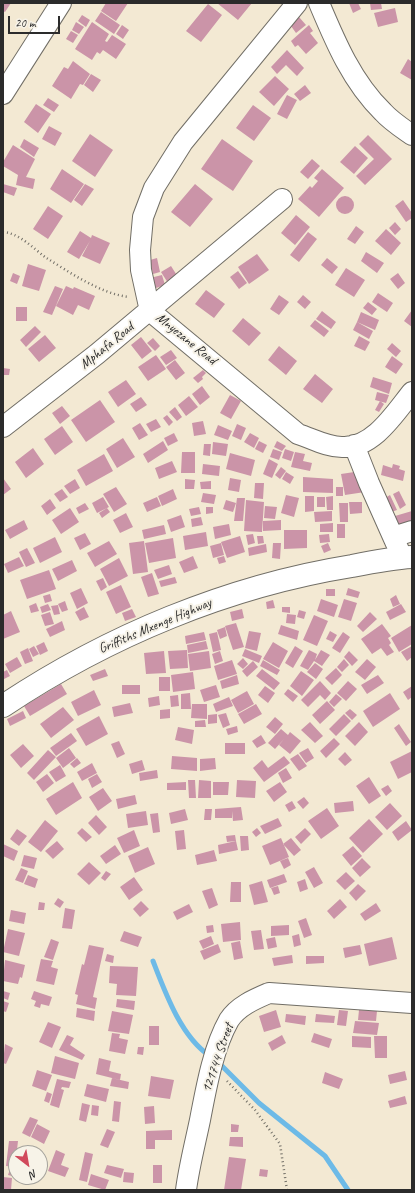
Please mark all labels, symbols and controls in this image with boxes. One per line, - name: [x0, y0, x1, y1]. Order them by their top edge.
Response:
- scale bar: [10, 8, 62, 34]
- text: 20 m: [15, 15, 35, 31]
- street label: Mnyezane Road: [152, 309, 220, 369]
- street label: Mphafa Road: [77, 319, 137, 373]
- street label: Griffiths Mxenge Highway: [96, 595, 214, 657]
- street label: 121744 Street: [198, 1021, 238, 1095]
- north arrow: [8, 1145, 48, 1185]
- text: N: [27, 1167, 40, 1182]

